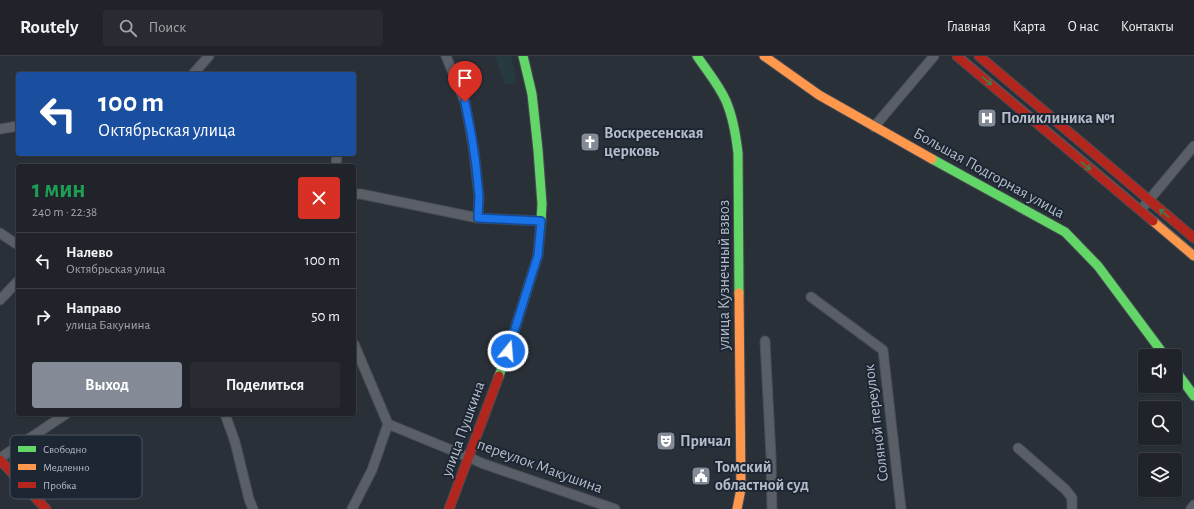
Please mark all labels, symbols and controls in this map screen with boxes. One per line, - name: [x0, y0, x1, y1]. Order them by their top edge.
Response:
- search box: [103, 10, 383, 46]
- icon: search: [117, 17, 139, 39]
- text: Routely: [20, 18, 79, 37]
- text: Поиск: [149, 20, 186, 35]
- text: Главная: [947, 20, 991, 34]
- text: Карта: [1013, 20, 1046, 34]
- text: О нас: [1068, 20, 1099, 34]
- text: Контакты: [1121, 20, 1174, 34]
- pin: [448, 61, 482, 102]
- icon: arrive: [454, 67, 476, 89]
- one-way arrow: [982, 77, 993, 86]
- icon: left: [32, 88, 84, 140]
- text: 100 m: [98, 89, 164, 117]
- hospital icon: Поликлиника №1: [976, 107, 998, 129]
- place label: Поликлиника №1: [1001, 110, 1116, 126]
- text: Октябрьская улица: [98, 122, 236, 140]
- place label: Воскресенская церковь: [604, 125, 704, 159]
- street label: Большая Подгорная улица: [910, 125, 1067, 222]
- church icon: Воскресенская церковь: [579, 131, 601, 153]
- one-way arrow: [1081, 161, 1092, 170]
- button: close: [298, 177, 340, 219]
- text: 1 мин: [32, 178, 86, 202]
- street label: улица Кузнечный взвоз: [716, 200, 733, 351]
- text: 240 m · 22:38: [32, 206, 97, 219]
- one-way arrow: [1159, 208, 1169, 217]
- text: Налево: [66, 245, 113, 260]
- icon: left: [32, 250, 54, 272]
- text: 100 m: [305, 253, 340, 268]
- text: Октябрьская улица: [66, 263, 165, 276]
- text: Направо: [66, 301, 121, 316]
- icon: right: [32, 306, 54, 328]
- text: 50 m: [311, 309, 340, 324]
- text: улица Бакунина: [66, 319, 150, 332]
- position arrow: [487, 330, 529, 372]
- map controls: [1138, 349, 1182, 497]
- button: sound: [1138, 349, 1182, 393]
- button: Выход: [32, 362, 182, 408]
- button: Поделиться: [190, 362, 340, 408]
- street label: Соляной переулок: [861, 363, 892, 483]
- street label: улица Пушкина: [438, 379, 489, 480]
- button: search: [1138, 401, 1182, 445]
- theatre icon: Причал: [655, 430, 677, 452]
- place label: Причал: [680, 433, 731, 449]
- legend: [10, 435, 142, 499]
- street label: переулок Макушина: [475, 436, 605, 497]
- text: Свободно: [43, 444, 87, 455]
- button: layers: [1138, 453, 1182, 497]
- place label: Томский областной суд: [715, 459, 809, 494]
- text: Медленно: [43, 462, 90, 473]
- public building icon: Томский областной суд: [690, 465, 712, 487]
- text: Пробка: [43, 480, 76, 491]

